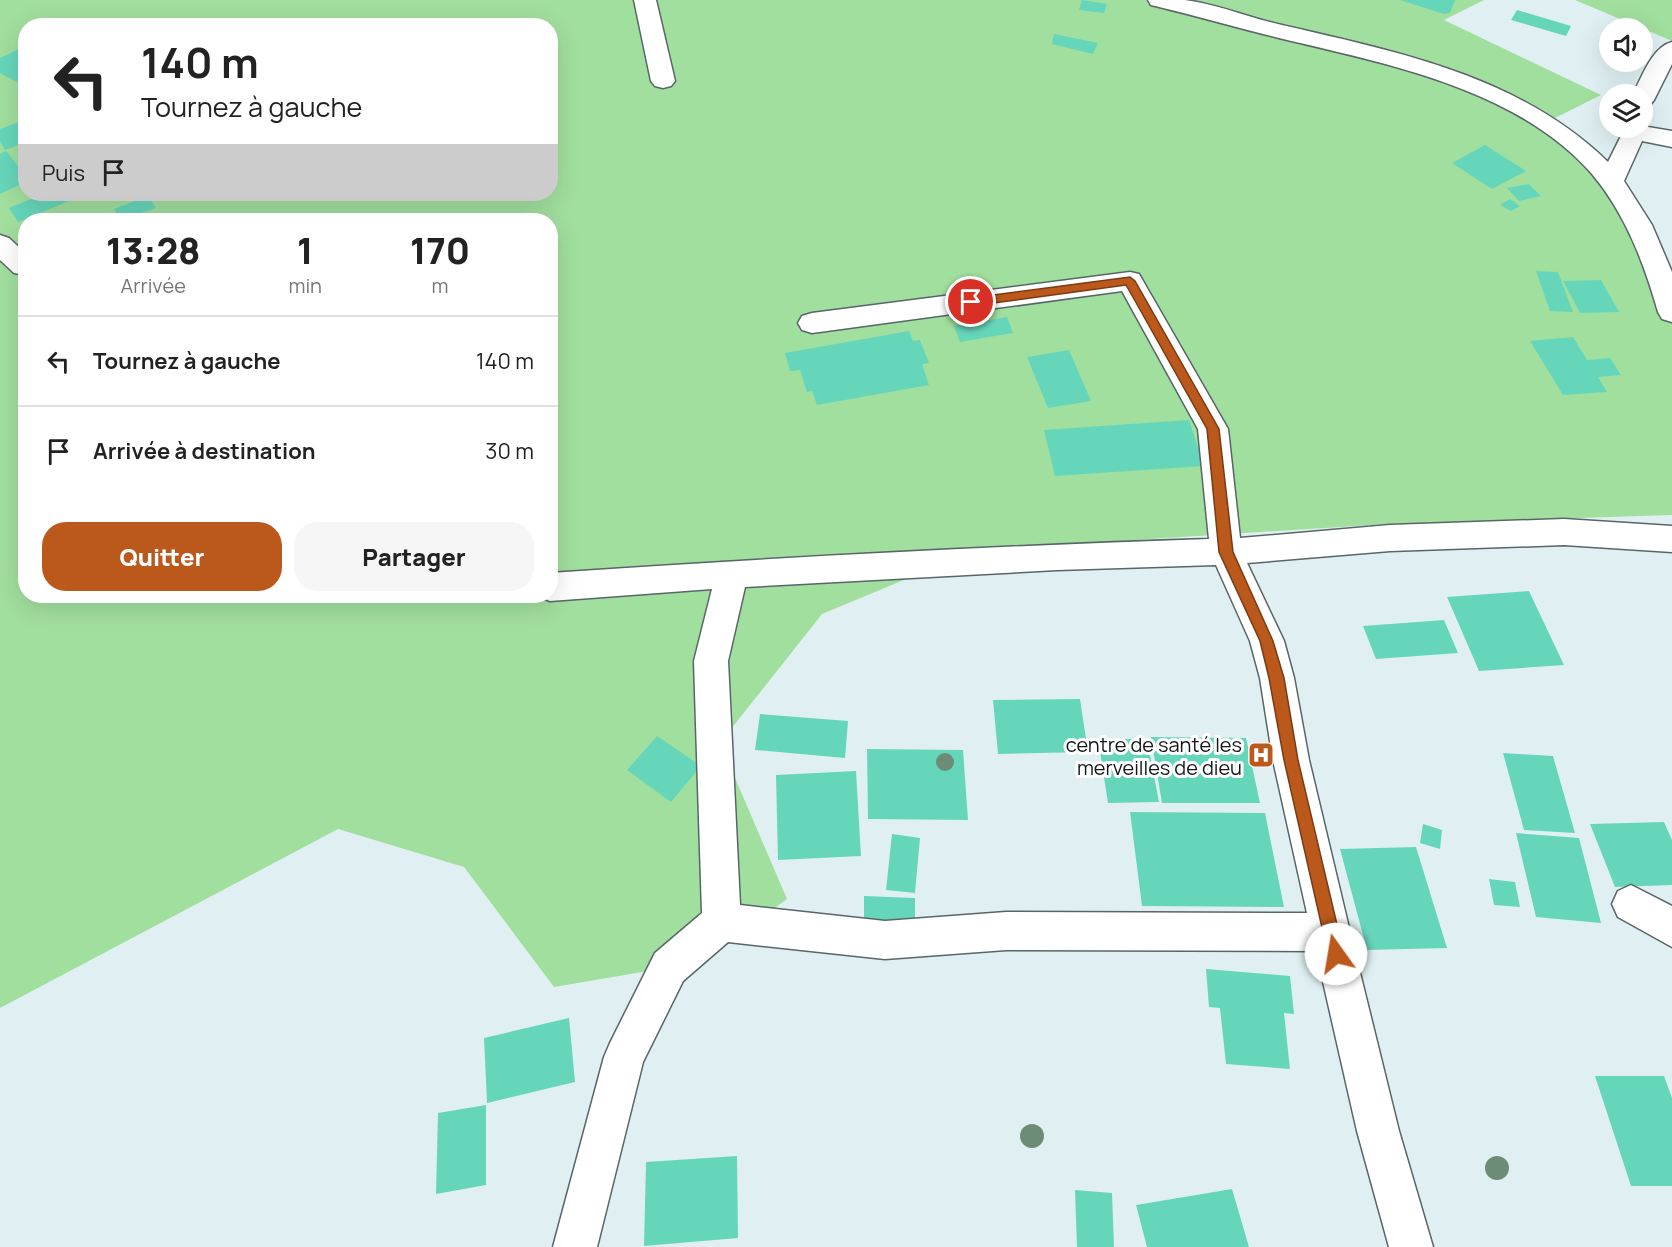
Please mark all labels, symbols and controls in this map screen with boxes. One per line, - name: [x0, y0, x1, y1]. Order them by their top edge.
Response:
- map controls: [1599, 18, 1653, 138]
- button: sound: [1599, 18, 1653, 72]
- text: 140 m: [141, 33, 259, 91]
- icon: left: [42, 42, 120, 120]
- button: layers: [1599, 84, 1653, 138]
- text: Tournez à gauche: [141, 88, 362, 125]
- icon: arrive: [97, 156, 130, 189]
- text: Puis: [42, 158, 85, 188]
- text: 13:28: [106, 226, 201, 275]
- text: 1: [297, 226, 313, 275]
- text: 170: [410, 226, 470, 275]
- text: Arrivée: [121, 272, 186, 299]
- text: min: [288, 272, 322, 299]
- text: m: [432, 272, 448, 299]
- pin: [945, 276, 996, 327]
- icon: arrive: [954, 285, 987, 318]
- icon: left: [42, 345, 75, 378]
- text: Tournez à gauche: [93, 346, 280, 376]
- text: 140 m: [476, 346, 534, 376]
- icon: arrive: [42, 435, 75, 468]
- text: Arrivée à destination: [93, 436, 316, 466]
- text: 30 m: [485, 436, 534, 466]
- button: Quitter: [42, 522, 282, 591]
- button: Partager: [294, 522, 534, 591]
- place label: centre de santé les merveilles de dieu: [1066, 731, 1242, 781]
- hospital icon: centre de santé les merveilles de dieu: [1246, 740, 1276, 770]
- position arrow: [1304, 922, 1368, 986]

